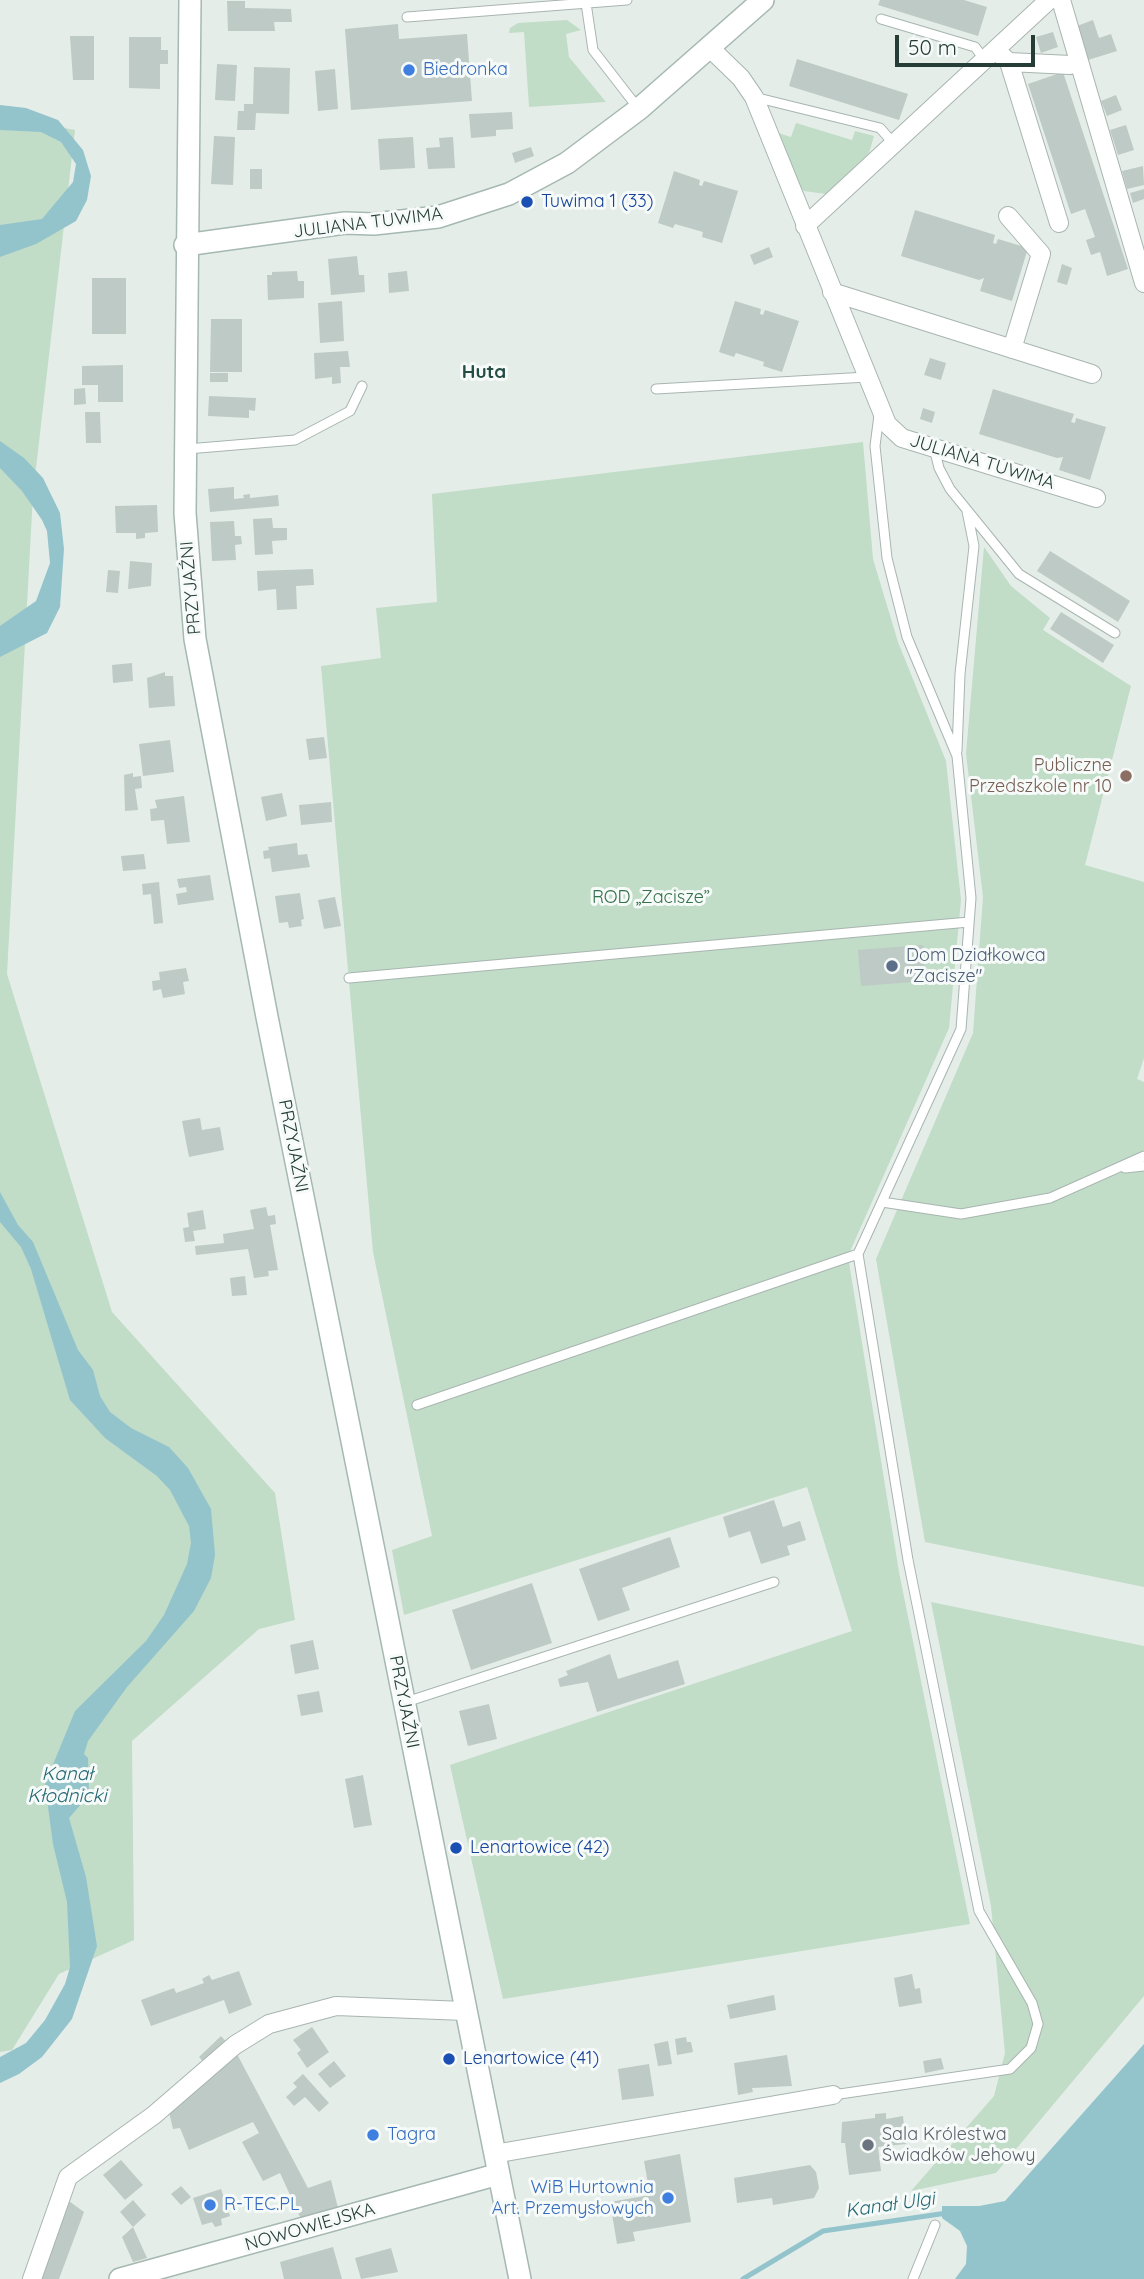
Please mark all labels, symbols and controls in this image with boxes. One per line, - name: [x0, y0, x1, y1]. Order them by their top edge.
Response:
- scale bar: [899, 21, 1039, 65]
- text: 50 m: [908, 34, 957, 60]
- place label: Biedronka: [423, 59, 508, 81]
- marker: Biedronka: [401, 62, 417, 78]
- place label: Tuwima 1 (33): [541, 191, 653, 213]
- marker: Tuwima 1 (33): [519, 194, 535, 210]
- street label: JULIANA TUWIMA: [292, 203, 444, 243]
- district label: Huta: [462, 361, 506, 383]
- street label: JULIANA TUWIMA: [907, 430, 1057, 494]
- street label: PRZYJAŹNI: [176, 540, 206, 636]
- place label: Publiczne Przedszkole nr 10: [969, 755, 1112, 798]
- marker: Publiczne Przedszkole nr 10: [1118, 768, 1134, 784]
- park label: ROD „Zacisze”: [592, 887, 710, 909]
- place label: Dom Działkowca "Zacisze": [906, 945, 1046, 988]
- marker: Dom Działkowca "Zacisze": [884, 958, 900, 974]
- street label: PRZYJAŹNI: [273, 1098, 313, 1194]
- street label: PRZYJAŹNI: [384, 1654, 424, 1750]
- water label: Kanał Kłodnicki: [27, 1763, 107, 1807]
- place label: Lenartowice (42): [470, 1837, 610, 1859]
- marker: Lenartowice (42): [448, 1840, 464, 1856]
- place label: Lenartowice (41): [463, 2048, 599, 2070]
- marker: Lenartowice (41): [441, 2051, 457, 2067]
- place label: Tagra: [387, 2124, 436, 2146]
- place label: Sala Królestwa Świadków Jehowy: [882, 2124, 1036, 2166]
- marker: Tagra: [365, 2127, 381, 2143]
- marker: Sala Królestwa Świadków Jehowy: [860, 2137, 876, 2153]
- place label: WiB Hurtownia Art. Przemysłowych: [492, 2177, 654, 2220]
- water label: Kanał Ulgi: [844, 2187, 936, 2223]
- marker: WiB Hurtownia Art. Przemysłowych: [660, 2190, 676, 2206]
- place label: R-TEC.PL: [224, 2194, 299, 2216]
- marker: R-TEC.PL: [202, 2197, 218, 2213]
- street label: NOWOWIEJSKA: [243, 2198, 377, 2256]

